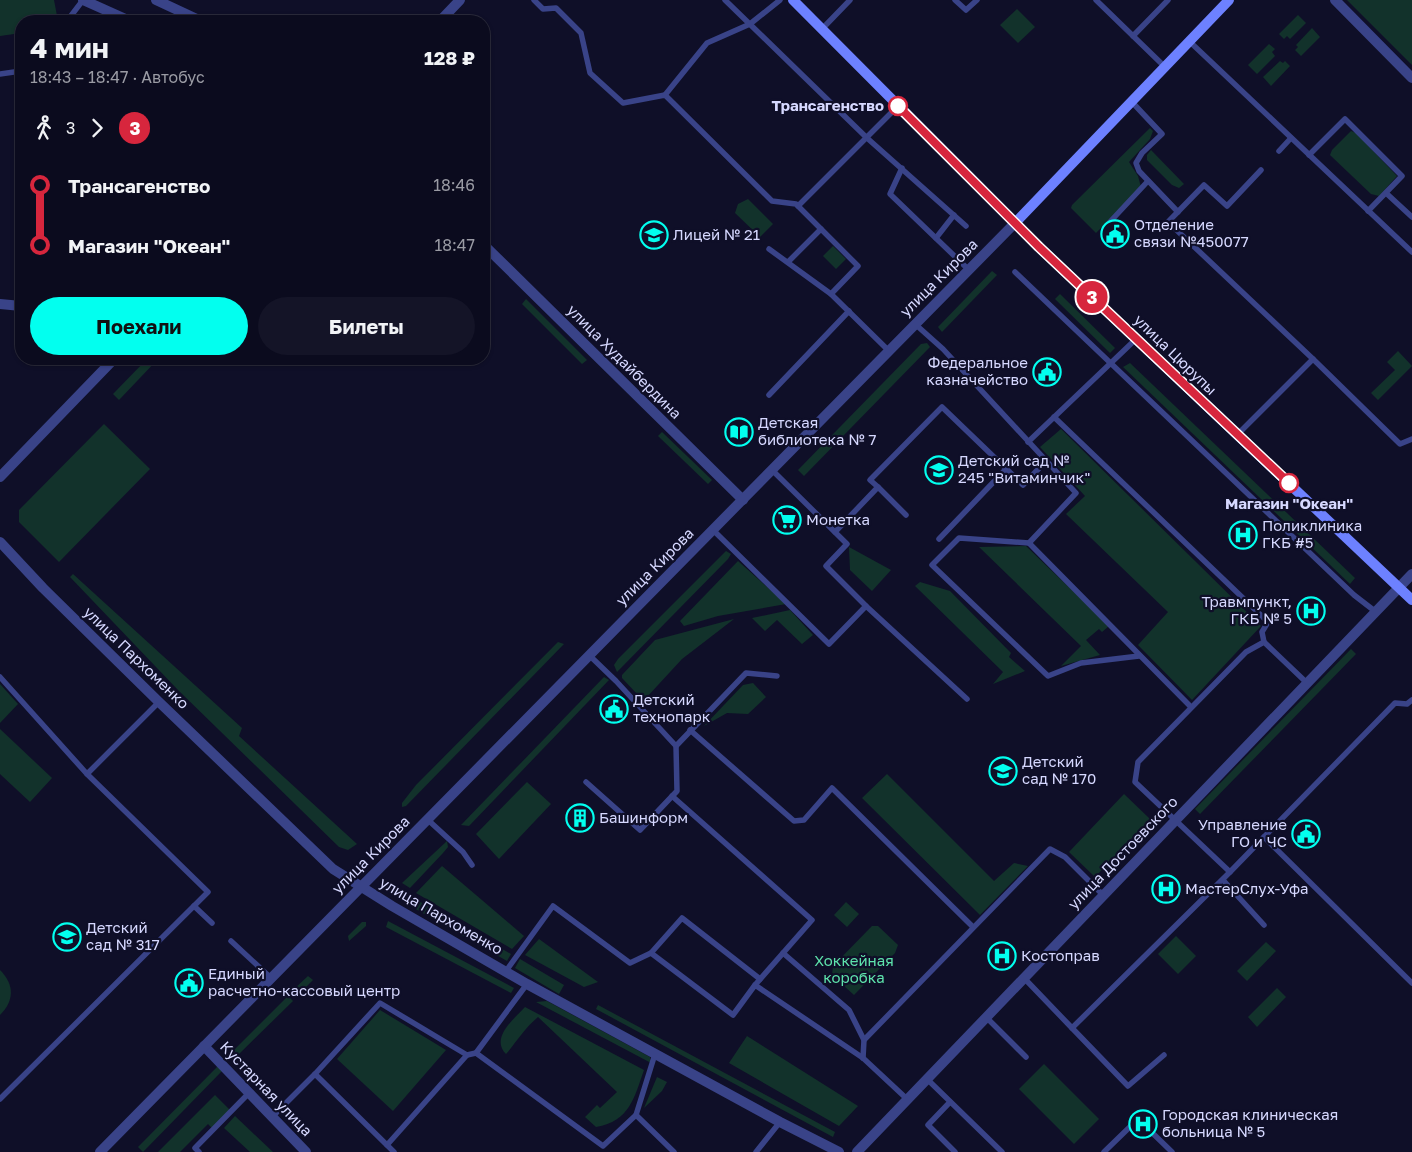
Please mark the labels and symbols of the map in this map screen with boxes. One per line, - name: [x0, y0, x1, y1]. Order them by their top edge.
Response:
- place label: Трансагенство: [772, 96, 884, 114]
- marker: Трансагенство: [888, 96, 908, 116]
- place label: Отделение связи №450077: [1134, 215, 1249, 250]
- public building icon: Отделение связи №450077: [1100, 219, 1130, 249]
- school or university icon: Лицей № 21: [639, 220, 669, 250]
- place label: Лицей № 21: [673, 225, 760, 243]
- street label: улица Кирова: [896, 235, 981, 320]
- line badge: 3: [1076, 281, 1108, 313]
- street label: улица Худайбердина: [564, 300, 686, 422]
- street label: улица Цюрупы: [1131, 310, 1221, 398]
- place label: Федеральное казначейство: [926, 353, 1028, 388]
- public building icon: Федеральное казначейство: [1032, 357, 1062, 387]
- place label: Детская библиотека № 7: [758, 413, 876, 448]
- library icon: Детская библиотека № 7: [724, 417, 754, 447]
- place label: Детский сад № 245 "Витаминчик": [958, 451, 1090, 486]
- school or university icon: Детский сад № 245 "Витаминчик": [924, 455, 954, 485]
- marker: Магазин "Океан": [1279, 473, 1299, 493]
- place label: Магазин "Океан": [1225, 494, 1353, 512]
- supermarket icon: Монетка: [772, 505, 802, 535]
- place label: Монетка: [806, 510, 870, 528]
- place label: Поликлиника ГКБ #5: [1262, 516, 1362, 551]
- hospital icon: Поликлиника ГКБ #5: [1228, 520, 1258, 550]
- street label: улица Кирова: [612, 524, 697, 609]
- place label: Травмпункт, ГКБ № 5: [1202, 592, 1292, 627]
- hospital icon: Травмпункт, ГКБ № 5: [1296, 596, 1326, 626]
- street label: улица Пархоменко: [80, 602, 193, 712]
- place label: Детский технопарк: [633, 690, 711, 725]
- public building icon: Детский технопарк: [599, 694, 629, 724]
- place label: Детский сад № 170: [1022, 752, 1096, 787]
- school or university icon: Детский сад № 170: [988, 756, 1018, 786]
- street label: улица Достоевского: [1064, 792, 1181, 913]
- building icon: Башинформ: [565, 803, 595, 833]
- place label: Башинформ: [599, 808, 688, 826]
- street label: улица Кирова: [328, 812, 413, 897]
- place label: Управление ГО и ЧС: [1198, 815, 1287, 850]
- public building icon: Управление ГО и ЧС: [1291, 819, 1321, 849]
- street label: улица Пархоменко: [377, 873, 506, 958]
- hospital icon: МастерСлух-Уфа: [1151, 874, 1181, 904]
- place label: МастерСлух-Уфа: [1185, 879, 1309, 897]
- place label: Детский сад № 317: [86, 918, 160, 953]
- school or university icon: Детский сад № 317: [52, 922, 82, 952]
- hospital icon: Костоправ: [987, 941, 1017, 971]
- place label: Костоправ: [1021, 946, 1100, 964]
- park label: Хоккейная коробка: [814, 951, 894, 986]
- place label: Единый расчетно-кассовый центр: [208, 964, 400, 999]
- public building icon: Единый расчетно-кассовый центр: [174, 968, 204, 998]
- street label: Кустарная улица: [217, 1037, 317, 1139]
- place label: Городская клиническая больница № 5: [1162, 1105, 1338, 1140]
- hospital icon: Городская клиническая больница № 5: [1128, 1109, 1158, 1139]

